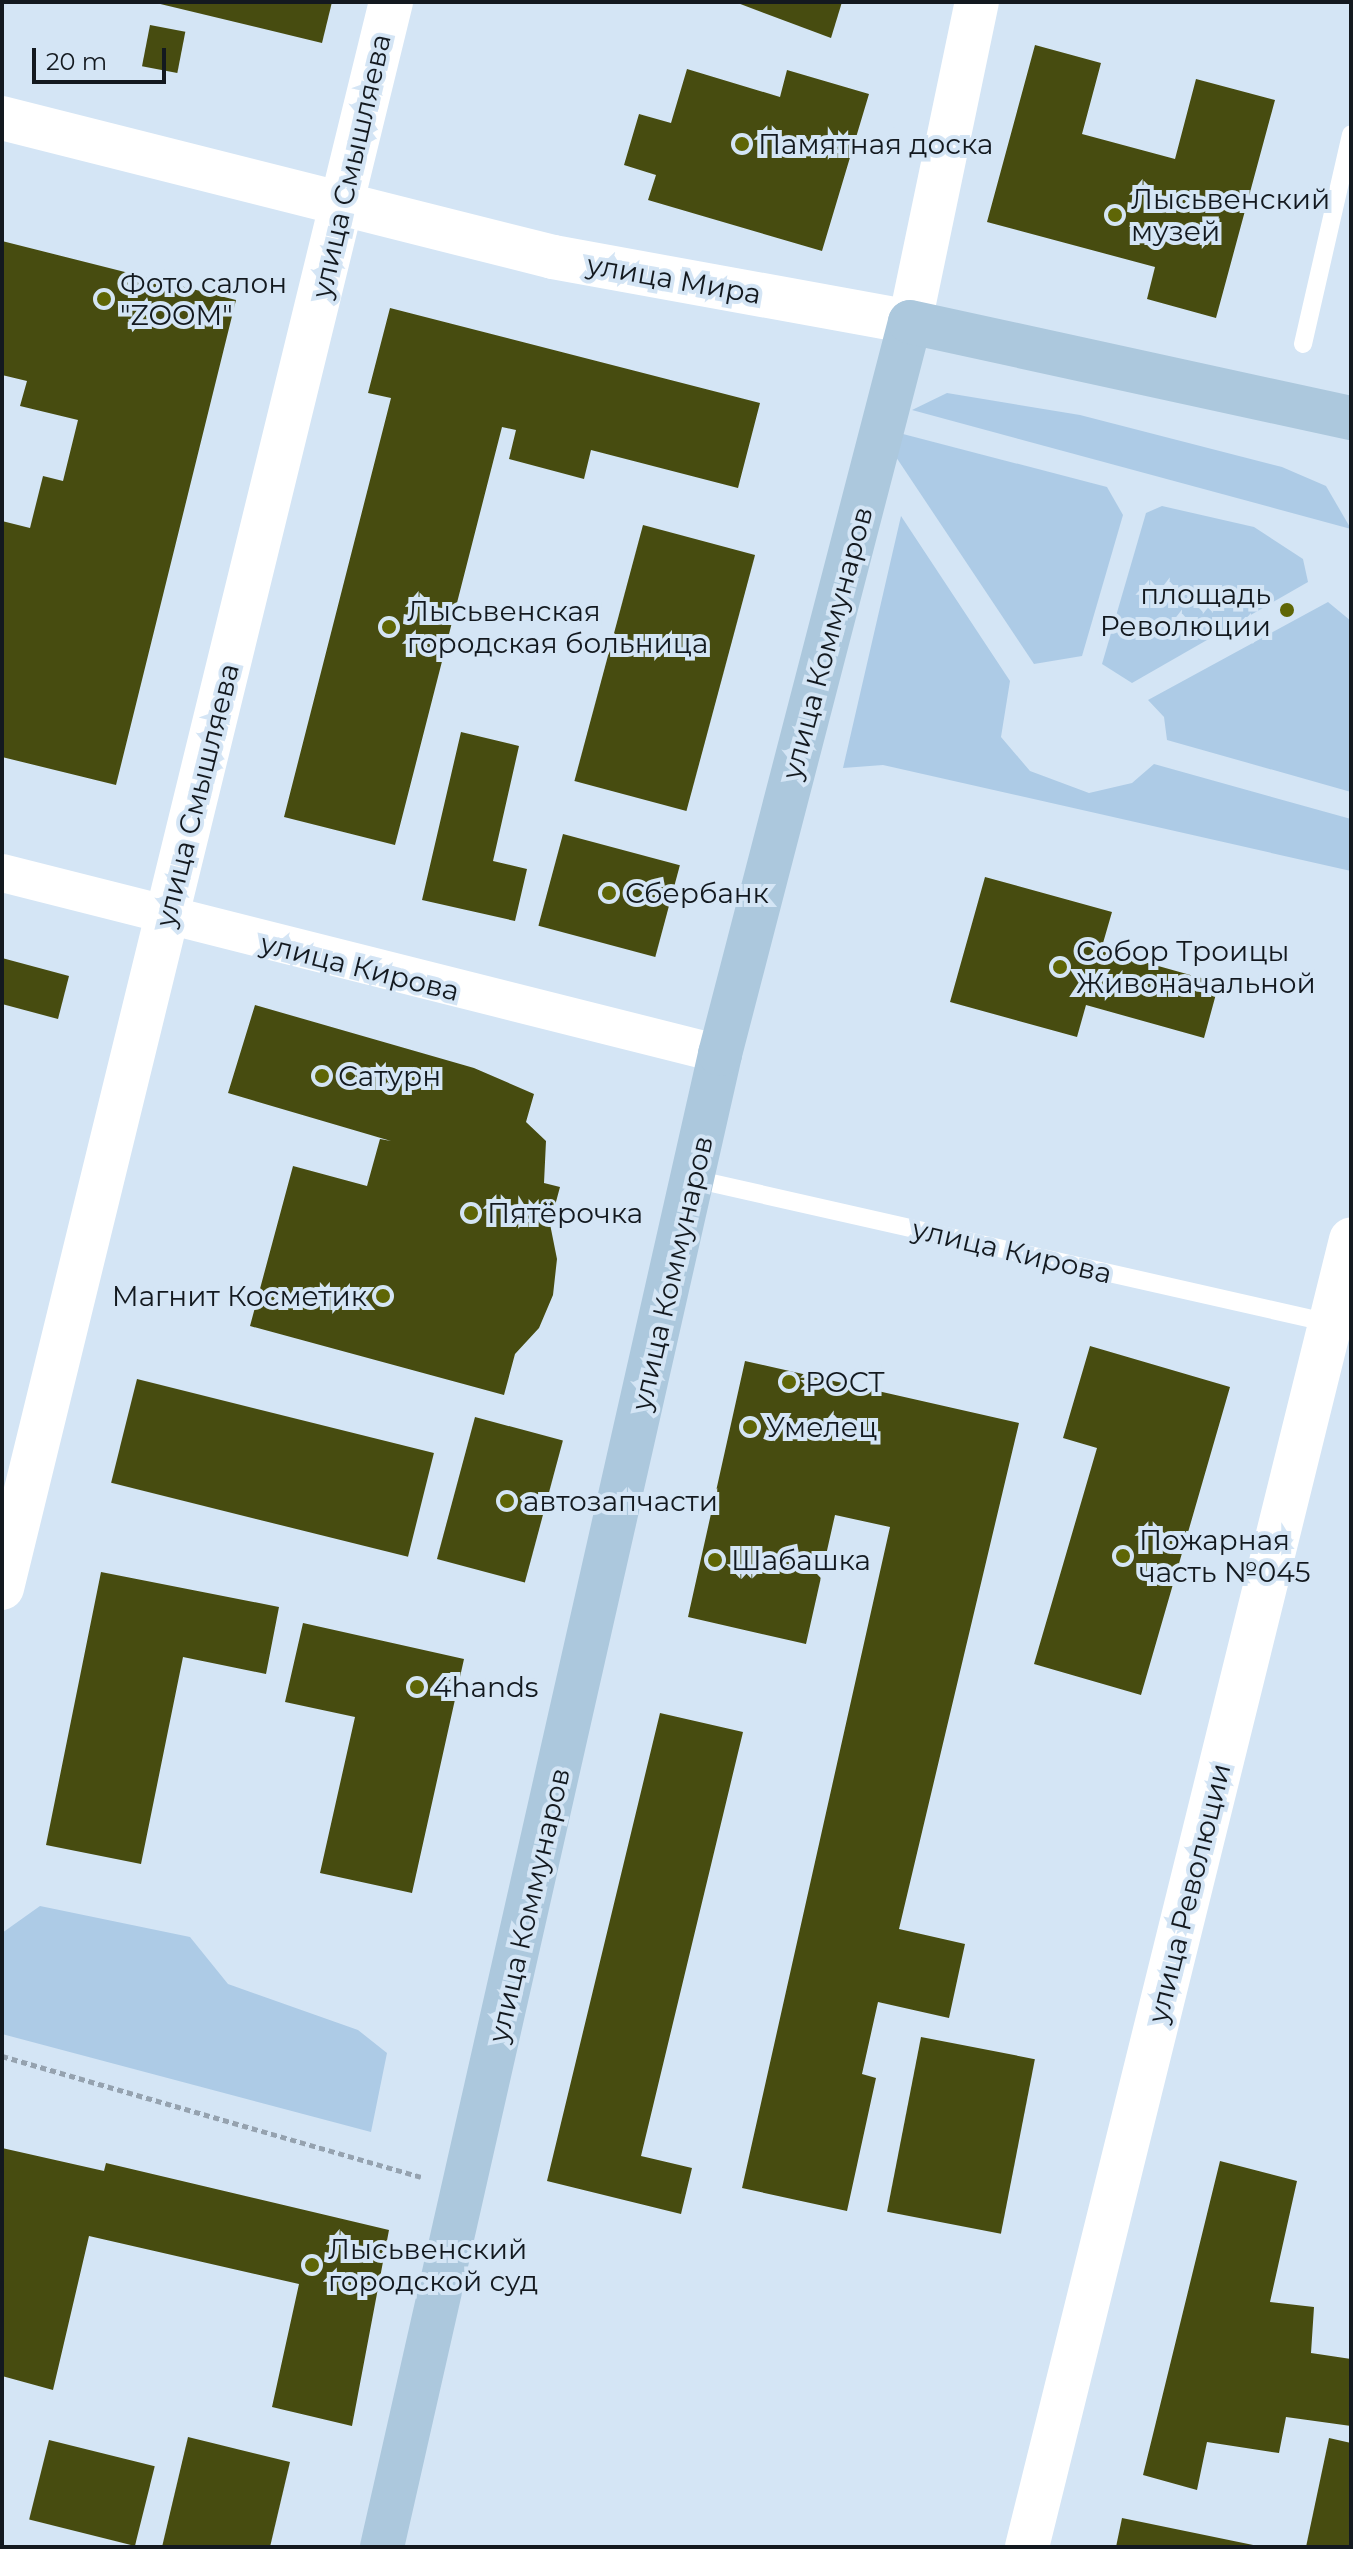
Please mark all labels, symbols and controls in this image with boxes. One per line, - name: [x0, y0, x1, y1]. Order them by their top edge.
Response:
- street label: улица Смышляева: [304, 31, 398, 301]
- scale bar: [36, 32, 170, 82]
- text: 20 m: [46, 47, 107, 76]
- place label: Памятная доска: [758, 127, 993, 161]
- marker: Памятная доска: [733, 135, 751, 153]
- place label: Лысьвенский музей: [1131, 182, 1330, 248]
- marker: Лысьвенский музей: [1106, 206, 1124, 224]
- street label: улица Мира: [584, 247, 764, 311]
- place label: Фото салон "ZOOM": [120, 266, 287, 332]
- marker: Фото салон "ZOOM": [95, 290, 113, 308]
- street label: улица Коммунаров: [774, 503, 880, 783]
- place label: площадь Революции: [1100, 577, 1271, 643]
- place label: Лысьвенская городская больница: [407, 594, 708, 660]
- marker: площадь Революции: [1278, 601, 1296, 619]
- marker: Лысьвенская городская больница: [378, 616, 400, 638]
- street label: улица Смышляева: [148, 660, 246, 930]
- place label: Сбербанк: [625, 876, 769, 910]
- marker: Сбербанк: [600, 884, 618, 902]
- street label: улица Кирова: [257, 926, 463, 1008]
- place label: Собор Троицы Живоначальной: [1076, 934, 1316, 1000]
- marker: Собор Троицы Живоначальной: [1051, 958, 1069, 976]
- place label: Сатурн: [338, 1059, 441, 1093]
- marker: Сатурн: [313, 1067, 331, 1085]
- street label: улица Коммунаров: [624, 1133, 720, 1413]
- place label: Пятёрочка: [487, 1196, 643, 1230]
- marker: Пятёрочка: [462, 1204, 480, 1222]
- street label: улица Кирова: [909, 1212, 1115, 1290]
- place label: Магнит Косметик: [112, 1279, 367, 1313]
- marker: Магнит Косметик: [374, 1287, 392, 1305]
- place label: РОСТ: [805, 1365, 885, 1399]
- marker: РОСТ: [780, 1373, 798, 1391]
- place label: Умелец: [766, 1410, 877, 1444]
- marker: Умелец: [741, 1418, 759, 1436]
- place label: автозапчасти: [523, 1484, 718, 1518]
- marker: автозапчасти: [498, 1492, 516, 1510]
- place label: Пожарная часть №045: [1139, 1523, 1311, 1589]
- place label: Шабашка: [731, 1543, 871, 1577]
- marker: Пожарная часть №045: [1114, 1547, 1132, 1565]
- marker: Шабашка: [706, 1551, 724, 1569]
- place label: 4hands: [433, 1670, 539, 1704]
- marker: 4hands: [408, 1678, 426, 1696]
- street label: улица Революции: [1141, 1760, 1237, 2026]
- street label: улица Коммунаров: [481, 1765, 577, 2045]
- place label: Лысьвенский городской суд: [328, 2232, 538, 2298]
- marker: Лысьвенский городской суд: [303, 2256, 321, 2274]

